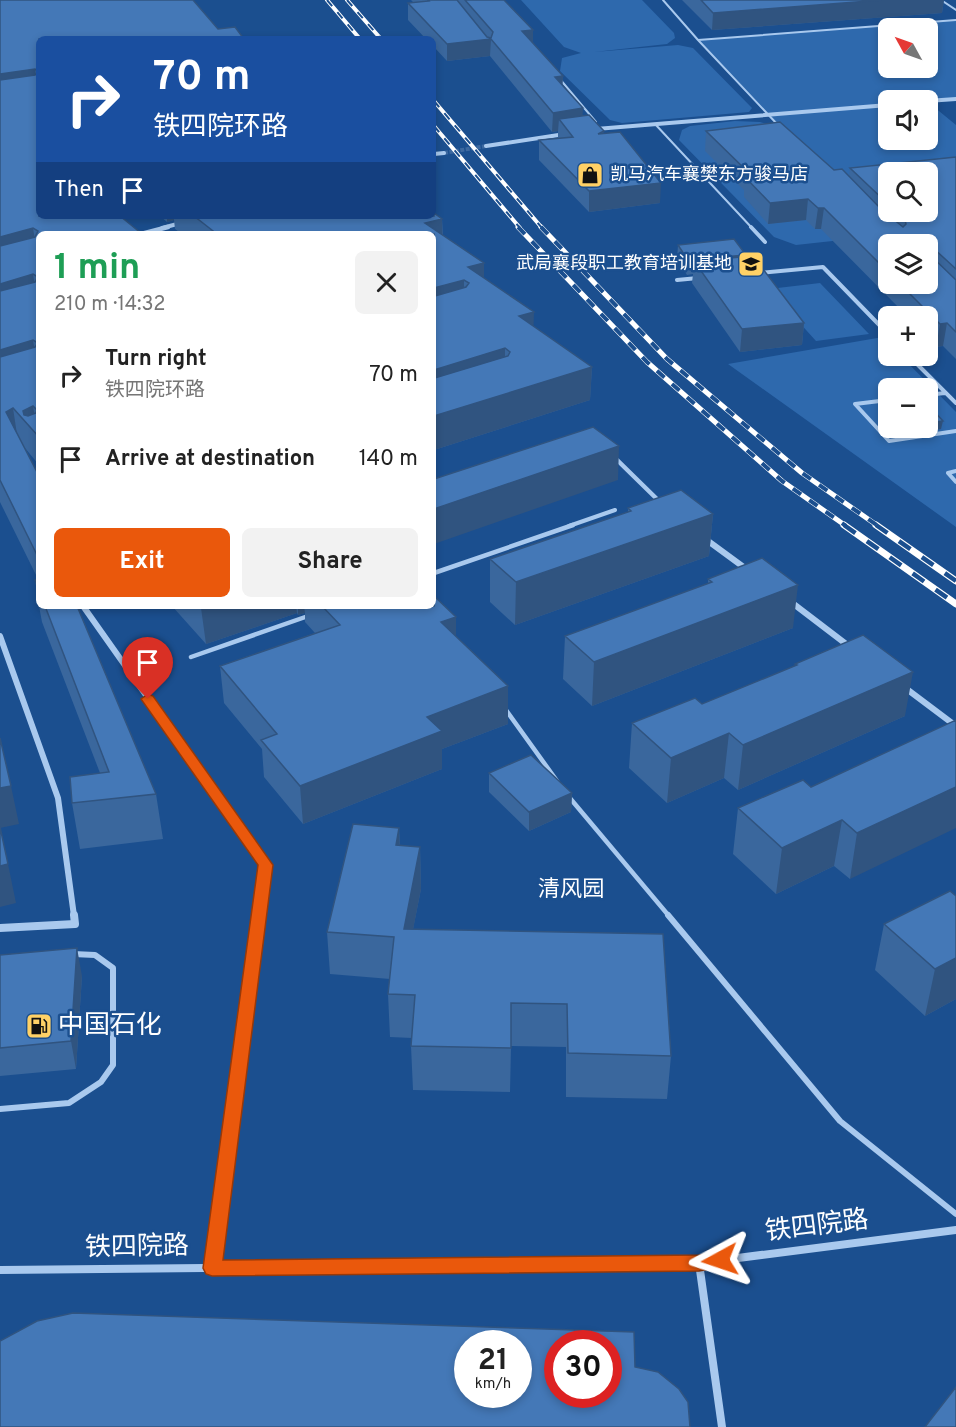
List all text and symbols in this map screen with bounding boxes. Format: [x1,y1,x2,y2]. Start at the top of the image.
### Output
north arrow [878,18,938,78]
map controls [878,18,938,438]
text: 70 m [153,52,251,105]
icon: right [54,60,132,138]
button: sound [878,90,938,150]
text: 铁四院环路 [153,111,288,145]
shop icon: 凯马汽车襄樊东方骏马店 [575,160,605,190]
button: search [878,162,938,222]
place label: 凯马汽车襄樊东方骏马店 [610,164,808,187]
icon: arrive [116,174,149,207]
text: Then [54,177,104,204]
button: layers [878,234,938,294]
text: 1 min [54,246,140,292]
school or university icon: 武局襄段职工教育培训基地 [736,249,766,279]
button: close [355,251,418,314]
place label: 武局襄段职工教育培训基地 [516,253,732,276]
text: 210 m · 14:32 [54,292,165,318]
button: + [878,306,938,366]
text: Turn right [105,346,207,373]
icon: right [54,359,87,392]
text: 70 m [369,362,418,389]
text: 铁四院环路 [105,378,205,404]
button: − [878,378,938,438]
icon: arrive [54,443,87,476]
text: Arrive at destination [105,446,315,473]
text: 140 m [359,446,418,473]
button: Exit [54,528,230,597]
button: Share [242,528,418,597]
pin [122,637,173,699]
icon: arrive [131,646,164,679]
district label: 清风园 [538,877,604,904]
place label: 中国石化 [58,1010,162,1043]
fuel station icon: 中国石化 [24,1011,54,1041]
street label: 铁四院路 [763,1204,871,1250]
position arrow [688,1228,752,1292]
street label: 铁四院路 [85,1231,189,1265]
speed limit sign: 30 [544,1330,622,1408]
text: 21 [478,1343,508,1380]
text: km/h [475,1375,511,1394]

